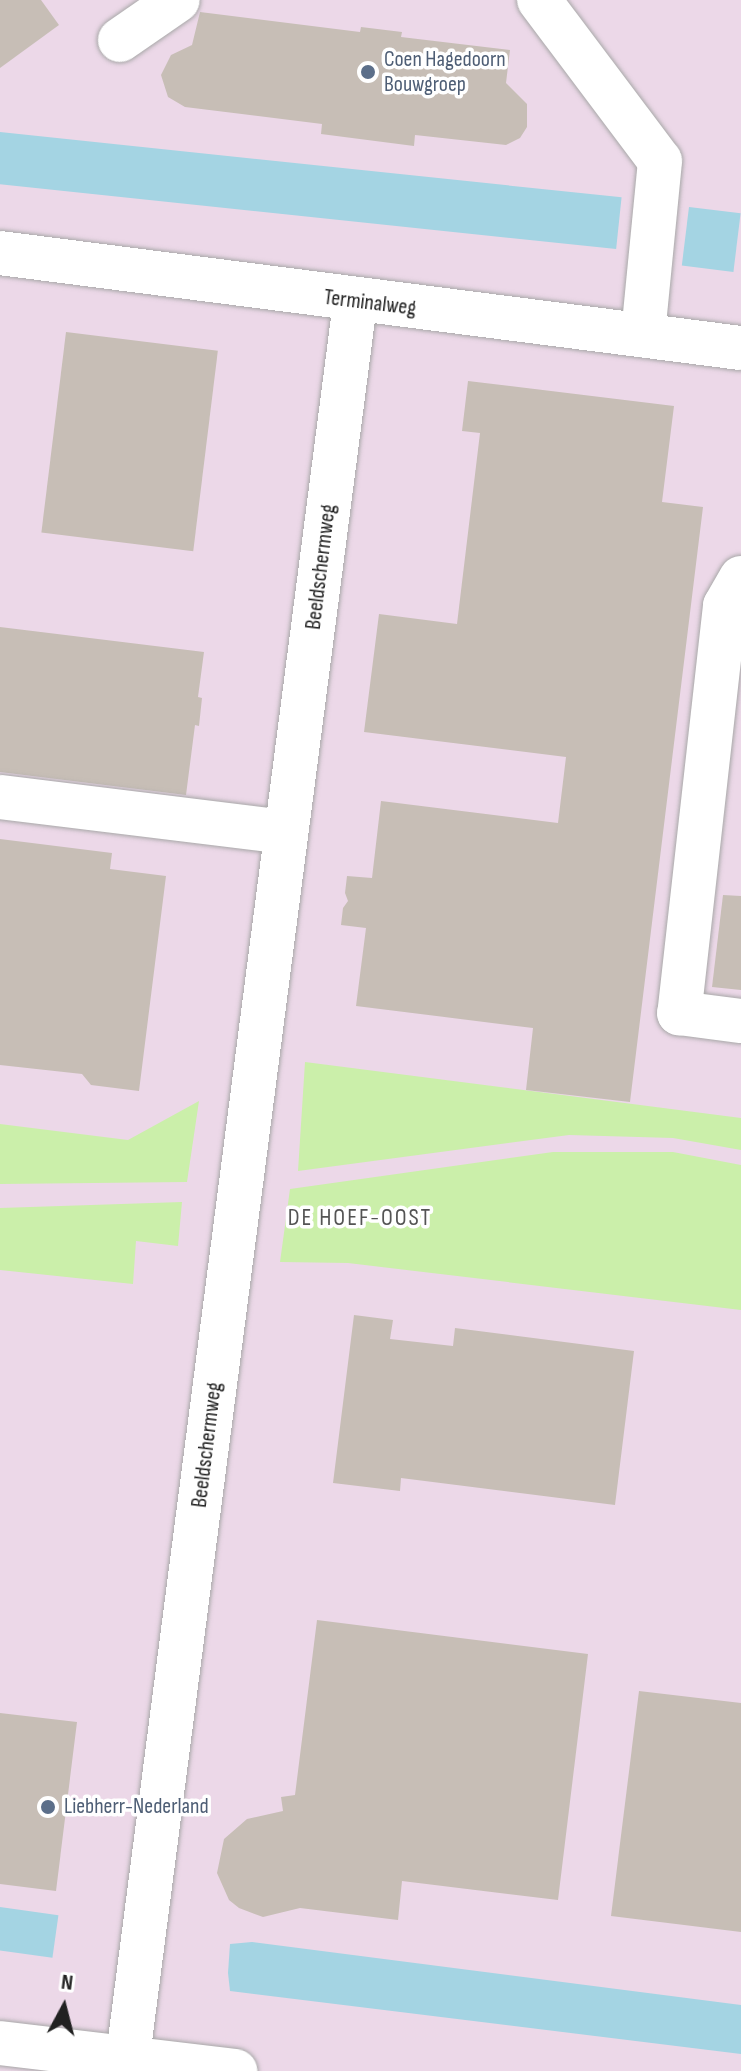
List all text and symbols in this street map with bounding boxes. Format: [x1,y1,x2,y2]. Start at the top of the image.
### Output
place label: Coen Hagedoorn Bouwgroep [384,46,506,98]
marker: Coen Hagedoorn Bouwgroep [359,63,377,81]
street label: Terminalweg [322,284,418,322]
street label: Beeldschermweg [300,503,342,631]
district label: DE HOEF-OOST [288,1204,432,1232]
street label: Beeldschermweg [186,1381,228,1509]
place label: Liebherr-Nederland [64,1794,209,1820]
marker: Liebherr-Nederland [39,1798,57,1816]
north arrow [24,1967,104,2047]
text: N [60,1969,74,1997]

